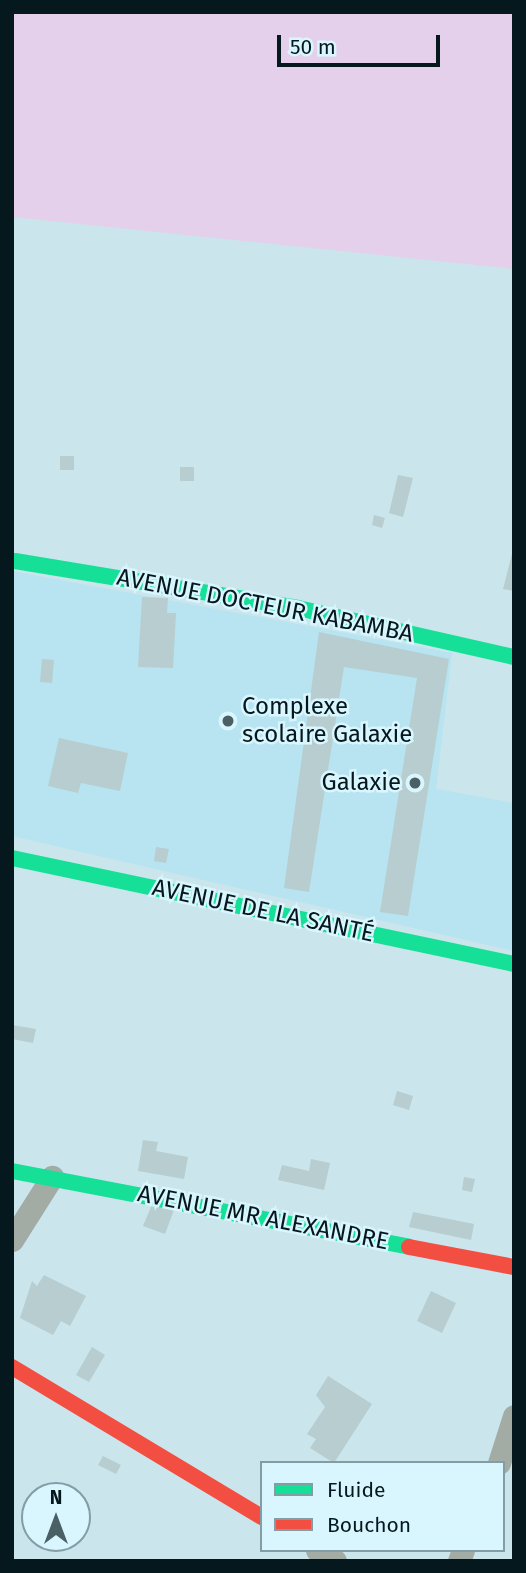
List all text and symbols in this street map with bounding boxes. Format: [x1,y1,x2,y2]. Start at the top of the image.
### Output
scale bar [281,21,444,65]
text: 50 m [290,34,336,60]
street label: AVENUE DOCTEUR KABAMBA [114,563,416,649]
place label: Complexe scolaire Galaxie [242,693,412,749]
marker: Complexe scolaire Galaxie [220,713,236,729]
place label: Galaxie [322,769,401,797]
marker: Galaxie [407,775,423,791]
street label: AVENUE DE LA SANTÉ [149,873,377,949]
street label: AVENUE MR ALEXANDRE [135,1180,391,1256]
legend [260,1461,505,1552]
text: Fluide [327,1477,385,1503]
north arrow [21,1482,91,1552]
text: N [50,1486,62,1509]
text: Bouchon [327,1512,411,1538]

